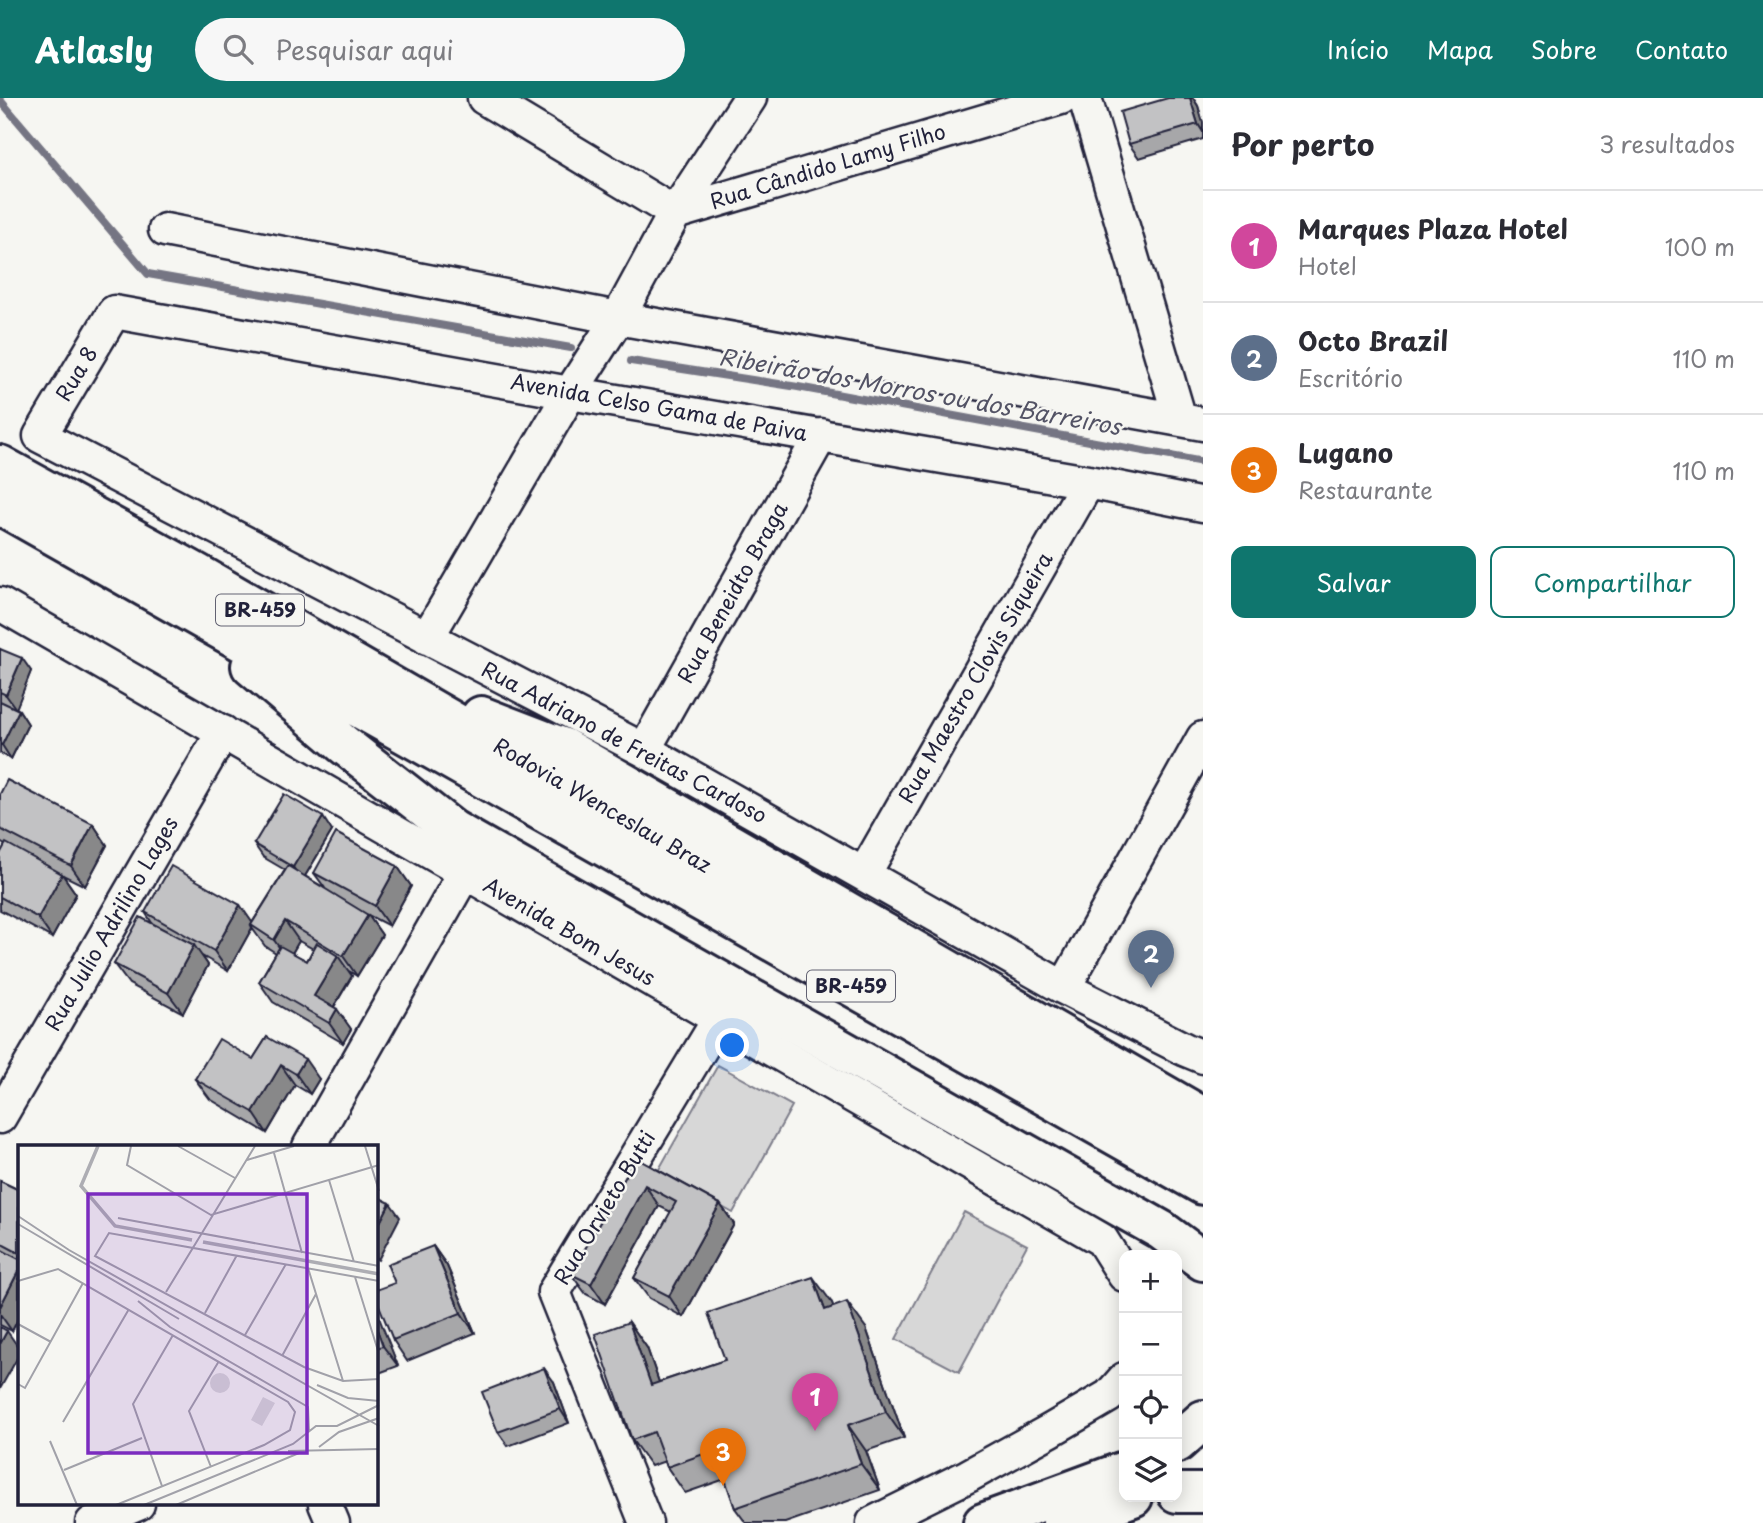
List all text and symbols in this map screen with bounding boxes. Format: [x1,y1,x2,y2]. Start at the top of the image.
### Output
search box [195,18,685,81]
text: Atlasly [35,24,153,74]
icon: search [219,30,257,68]
text: Pesquisar aqui [275,30,454,69]
text: Início [1327,31,1389,67]
text: Mapa [1427,31,1493,67]
text: Sobre [1531,31,1597,67]
text: Contato [1635,31,1728,67]
street label: Rua Cândido Lamy Filho [706,114,949,216]
text: Por perto [1231,121,1374,166]
text: 3 resultados [1599,126,1735,161]
text: Marques Plaza Hotel [1298,209,1568,248]
text: 1 [1249,229,1260,264]
text: 100 m [1665,229,1735,264]
text: Hotel [1298,248,1357,283]
text: Octo Brazil [1298,321,1448,360]
water label: Ribeirão dos Morros ou dos Barreiros [717,338,1126,444]
street label: Rua 8 [46,339,104,407]
text: 2 [1246,341,1262,376]
text: 110 m [1673,341,1735,376]
text: Escritório [1298,360,1403,395]
street label: Avenida Celso Gama de Paiva [509,364,811,448]
text: Lugano [1298,433,1393,472]
text: 3 [1246,453,1262,488]
text: 110 m [1673,453,1735,488]
text: Restaurante [1298,472,1433,507]
street label: Rua Beneidto Braga [668,495,795,688]
street label: Rua Maestro Clovis Siqueira [889,545,1060,809]
button: Salvar [1231,546,1476,618]
button: Compartilhar [1490,546,1735,618]
road number: BR-459 [216,594,304,625]
street label: Rua Adriano de Freitas Cardoso [476,652,773,830]
street label: Rodovia Wenceslau Braz [488,729,718,880]
street label: Rua Julio Adrilino Lages [36,810,185,1036]
street label: Avenida Bom Jesus [478,868,662,993]
pin: 2 [1128,930,1174,988]
road number: BR-459 [807,971,895,1002]
your location [715,1028,749,1062]
street label: Rua Orvieto Butti [545,1124,662,1290]
inset map [18,1145,378,1506]
map controls [1119,1250,1182,1502]
button: + [1119,1250,1182,1313]
button: − [1119,1313,1182,1376]
pin: 1 [792,1373,838,1431]
button: locate [1119,1376,1182,1439]
pin: 3 [700,1428,746,1486]
button: layers [1119,1439,1182,1502]

